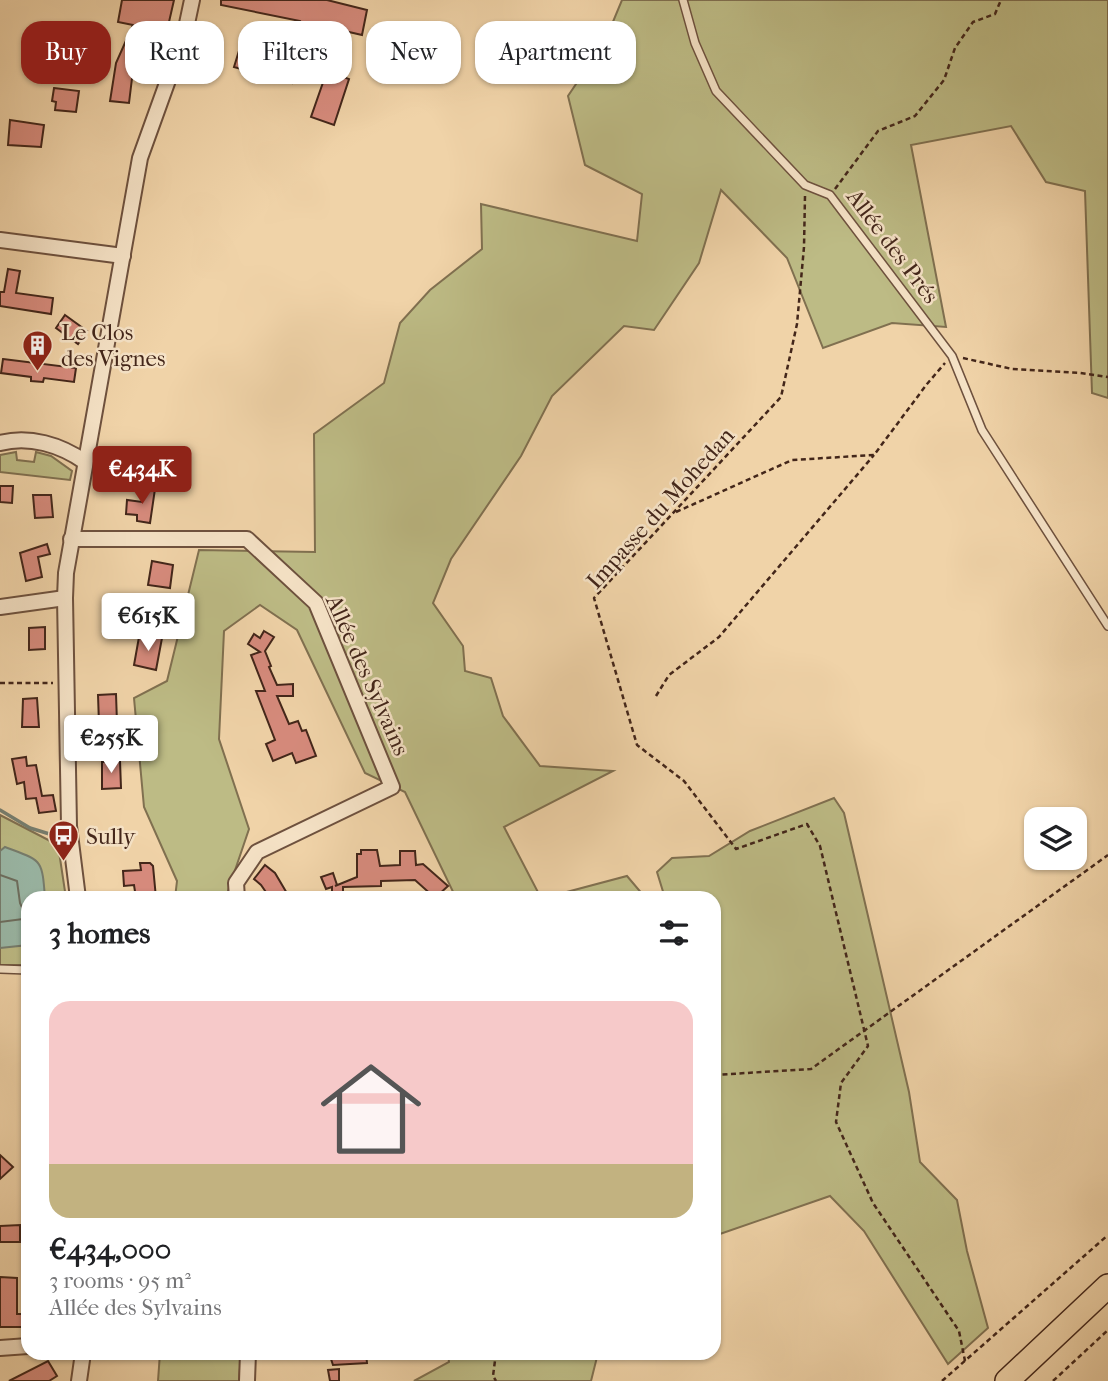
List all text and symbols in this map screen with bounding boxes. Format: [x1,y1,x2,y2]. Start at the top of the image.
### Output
chip: Buy [21,21,111,84]
chip: Rent [125,21,224,84]
chip: Filters [238,21,352,84]
chip: New [366,21,461,84]
chip: Apartment [475,21,636,84]
street label: Allée des Prés [840,183,944,309]
place label: Le Clos des Vignes [61,319,165,372]
building icon: Le Clos des Vignes [21,328,55,372]
street label: Impasse du Mohedan [581,422,740,595]
pin: €434K [93,447,191,506]
text: €434K [109,455,175,482]
street label: Allée des Sylvains [320,590,415,760]
pin: €615K [99,594,197,653]
text: €615K [118,602,178,629]
pin: €255K [62,716,160,775]
text: €255K [80,724,142,751]
map controls [1024,807,1087,870]
button: layers [1024,807,1087,870]
bus stop icon: Sully [46,819,80,863]
place label: Sully [86,823,136,850]
icon: filters [655,914,693,952]
text: 3 homes [49,916,150,951]
icon: home [308,1046,434,1172]
text: €434,000 [49,1232,171,1267]
text: 3 rooms · 95 m² [49,1267,191,1294]
text: Allée des Sylvains [49,1294,222,1321]

